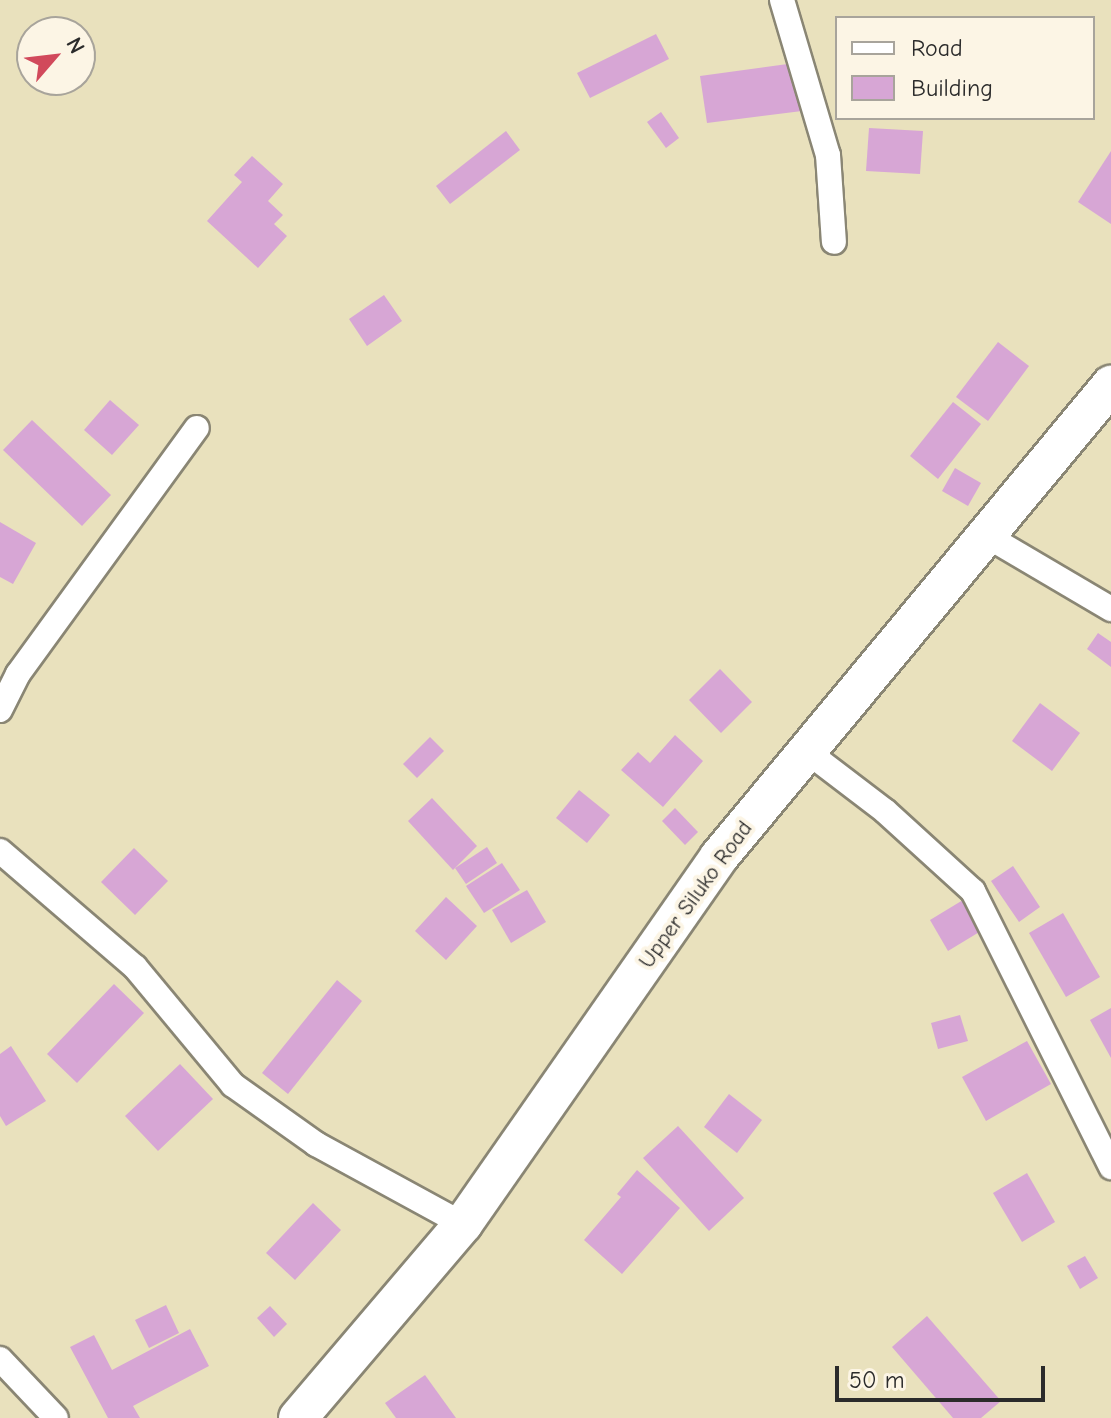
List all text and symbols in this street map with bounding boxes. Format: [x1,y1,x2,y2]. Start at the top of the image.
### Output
north arrow [16,16,96,96]
legend [835,16,1095,120]
text: N [61,33,90,58]
text: Road [911,34,963,62]
text: Building [911,74,993,102]
street label: Upper Siluko Road [634,816,758,974]
scale bar [839,1350,1049,1400]
text: 50 m [849,1366,905,1394]

